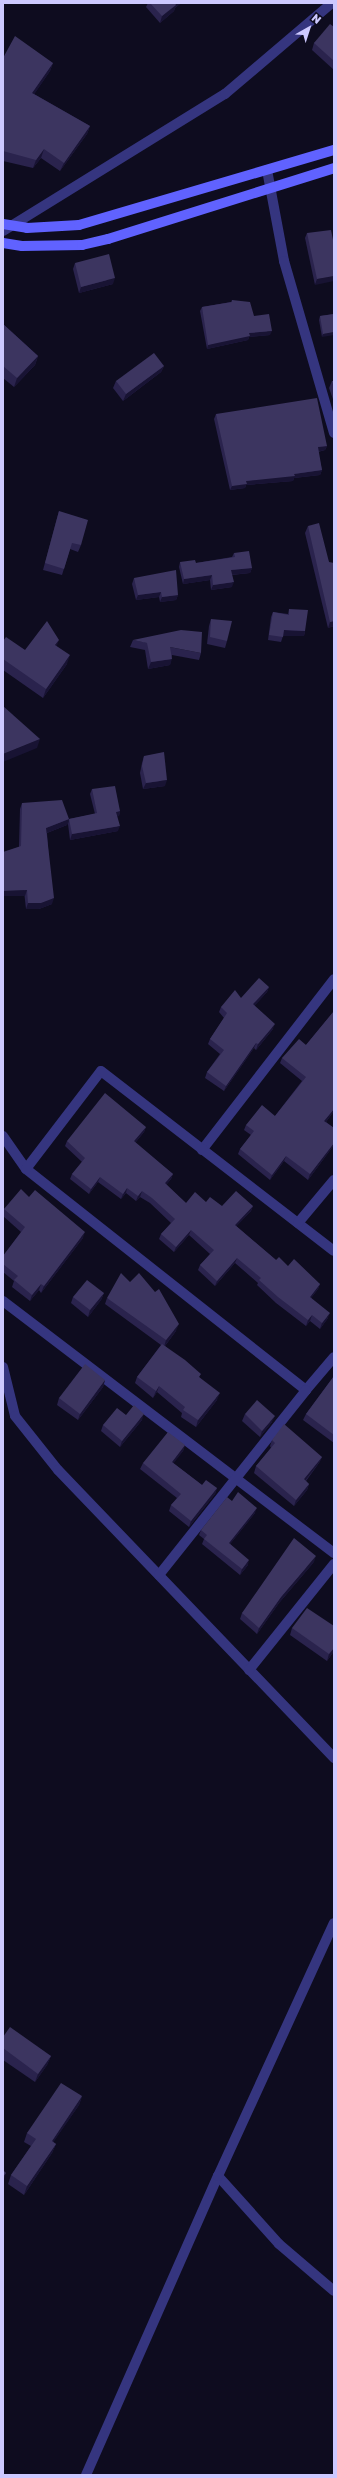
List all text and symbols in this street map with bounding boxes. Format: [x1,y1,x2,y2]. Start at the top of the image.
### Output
north arrow [289,8,329,48]
text: N [310,11,324,26]

